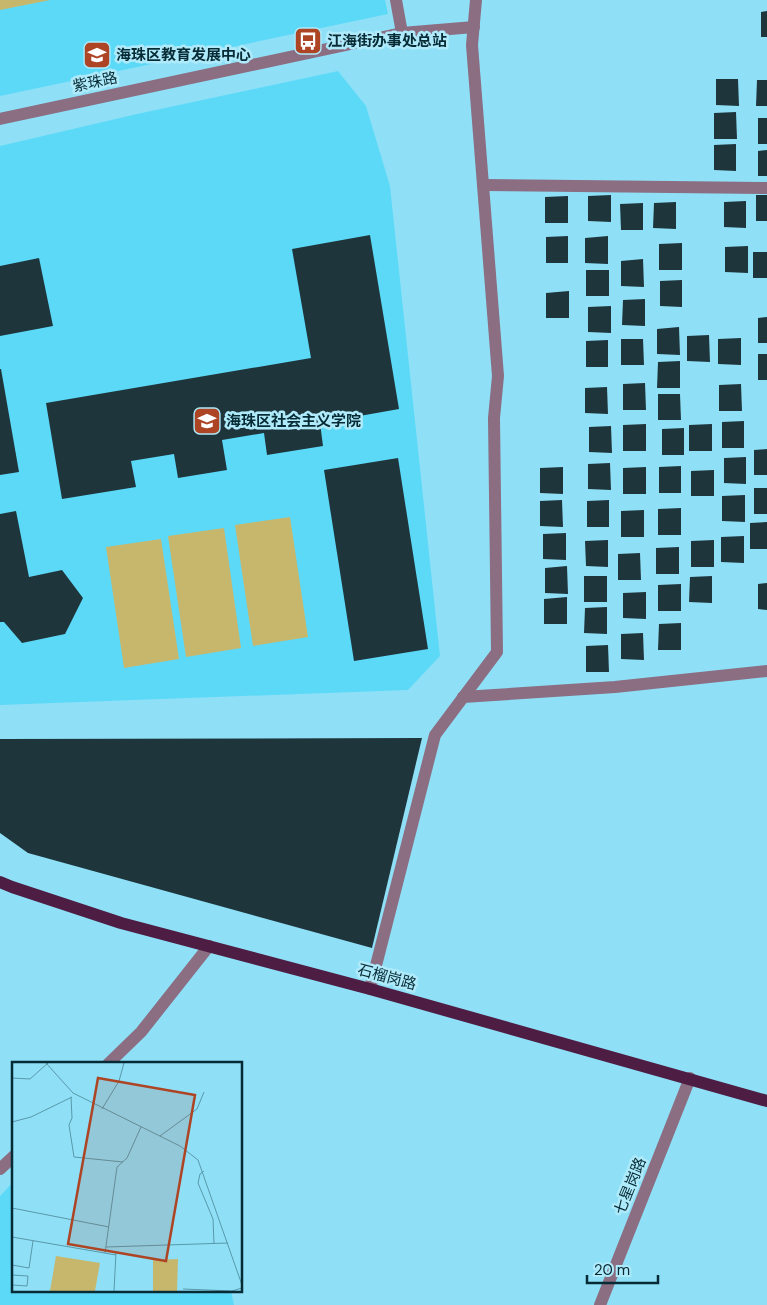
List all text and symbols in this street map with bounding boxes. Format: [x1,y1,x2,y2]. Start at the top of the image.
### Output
bus stop icon: 江海街办事处总站 [293,26,323,56]
place label: 江海街办事处总站 [327,31,447,51]
school or university icon: 海珠区教育发展中心 [82,40,112,70]
place label: 海珠区教育发展中心 [116,45,251,65]
street label: 紫珠路 [71,68,119,96]
school or university icon: 海珠区社会主义学院 [192,406,222,436]
place label: 海珠区社会主义学院 [226,411,361,431]
street label: 石榴岗路 [355,960,419,994]
inset map [12,1062,242,1292]
street label: 七星岗路 [609,1154,651,1218]
scale bar [587,1252,658,1284]
text: 20 m [594,1260,630,1280]

